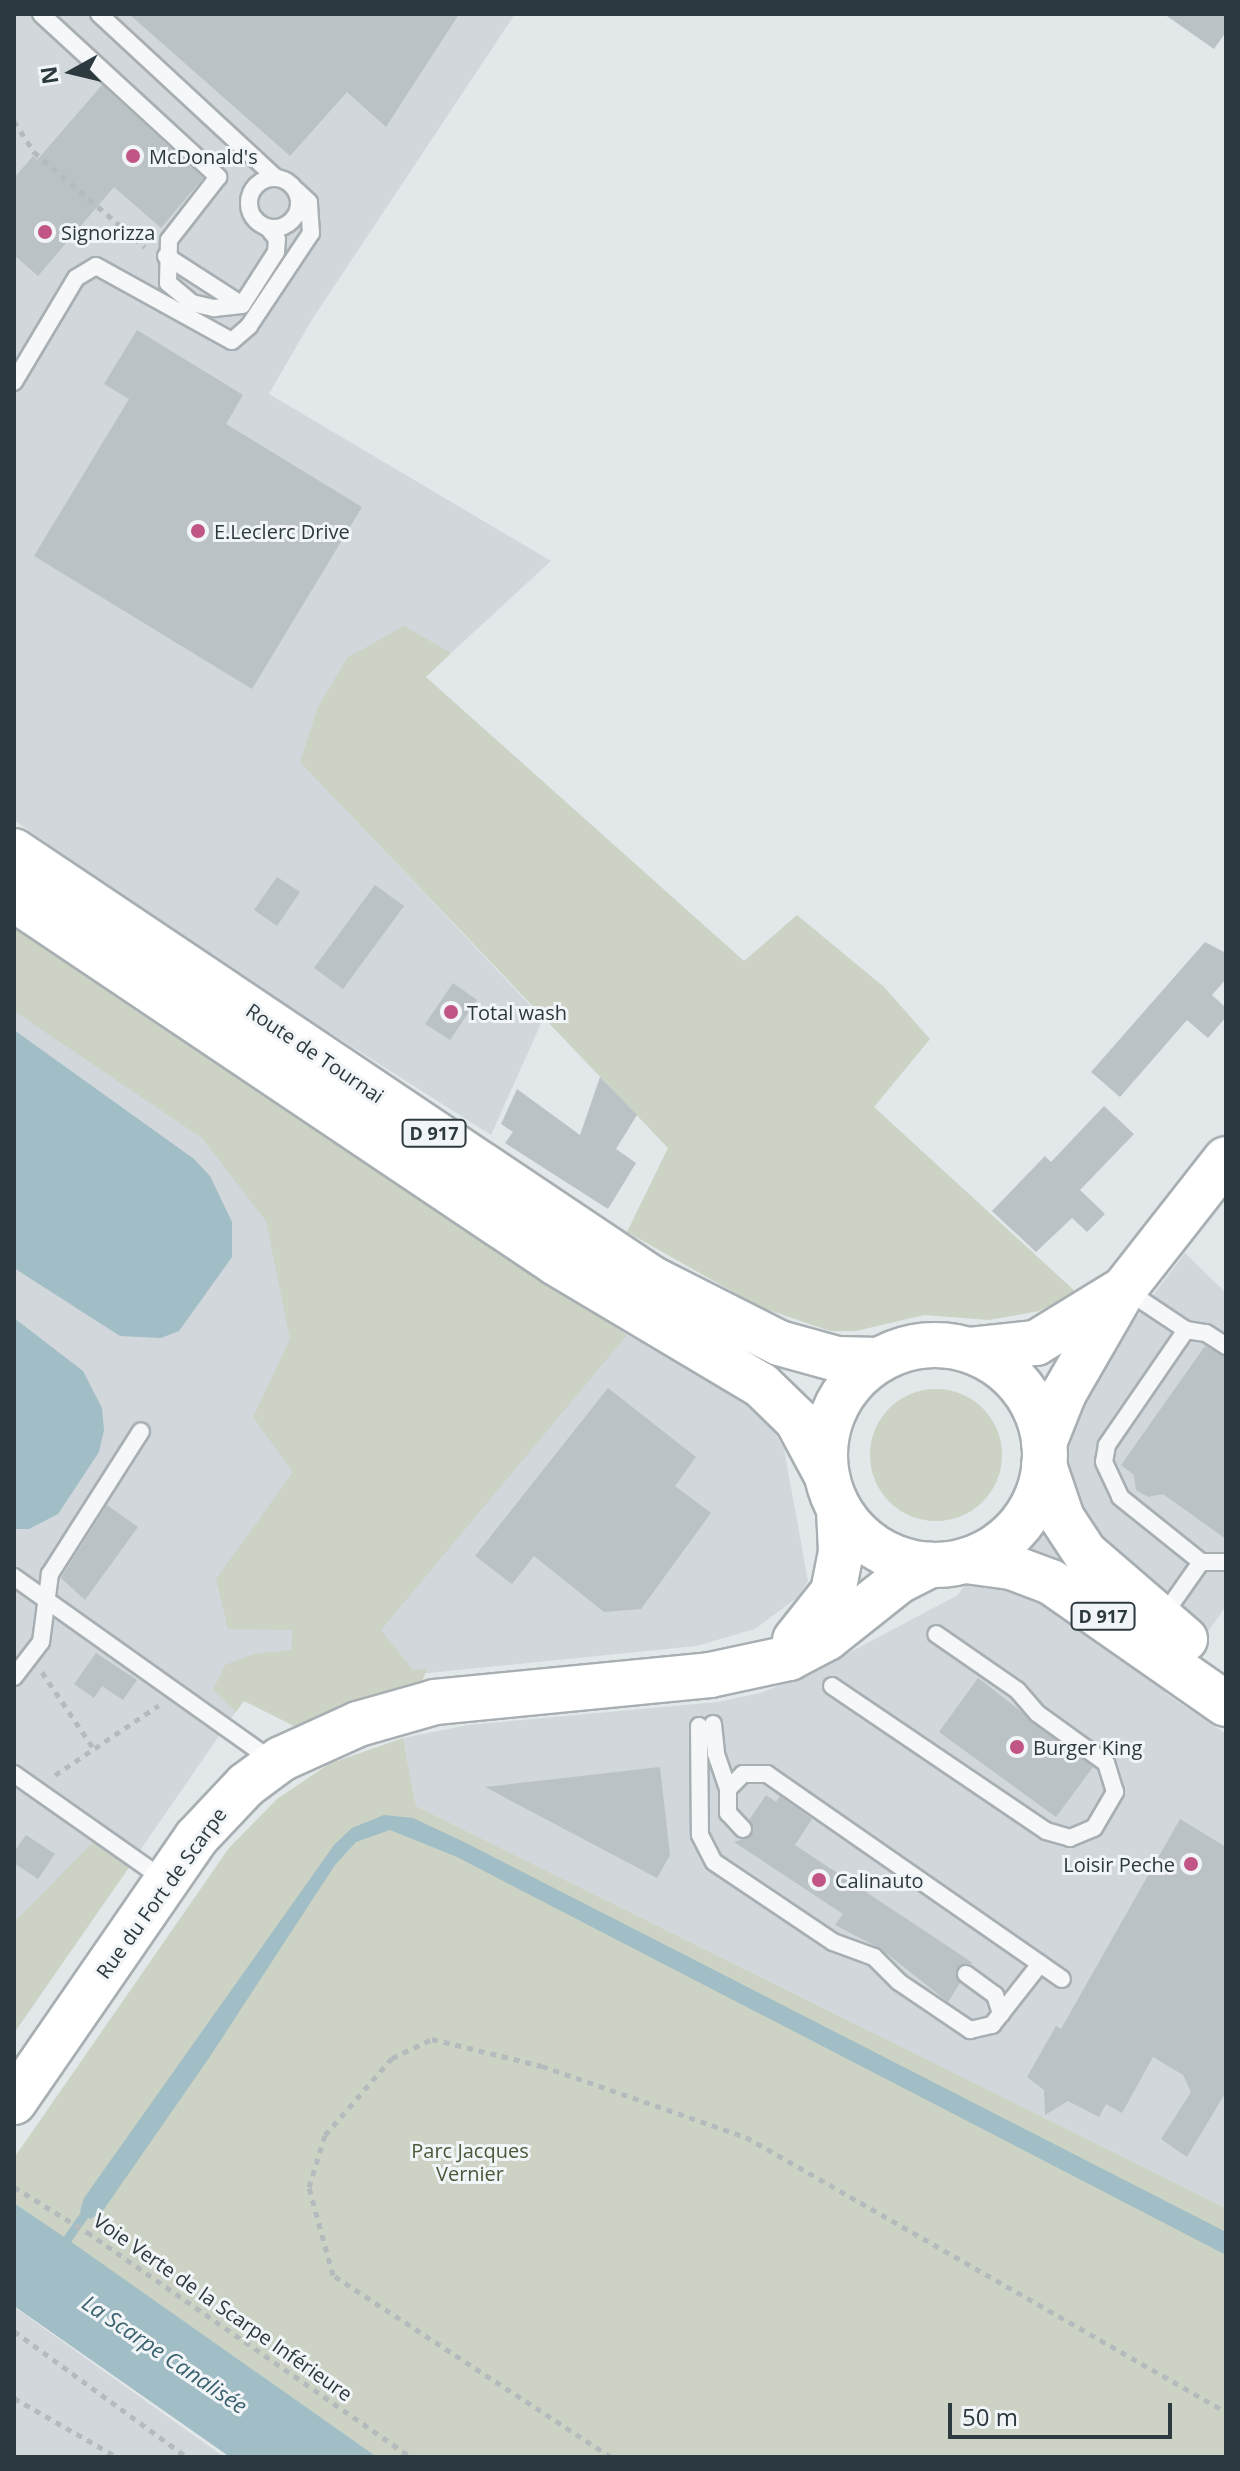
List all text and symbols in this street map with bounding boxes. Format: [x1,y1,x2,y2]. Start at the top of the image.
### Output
north arrow [32,32,112,112]
text: N [32,64,64,86]
place label: McDonald's [149,144,258,168]
marker: McDonald's [124,147,142,165]
place label: Signorizza [61,220,155,244]
marker: Signorizza [36,223,54,241]
place label: E.Leclerc Drive [214,519,350,543]
marker: E.Leclerc Drive [189,522,207,540]
street label: Route de Tournai [242,998,388,1108]
place label: Total wash [467,1000,567,1024]
marker: Total wash [442,1003,460,1021]
road number: D 917 [400,1119,468,1147]
road number: D 917 [1069,1602,1137,1630]
place label: Burger King [1033,1735,1142,1759]
marker: Burger King [1008,1738,1026,1756]
street label: Rue du Fort de Scarpe [91,1803,231,1983]
place label: Loisir Peche [1063,1852,1175,1876]
marker: Loisir Peche [1182,1855,1200,1873]
place label: Calinauto [835,1868,924,1892]
marker: Calinauto [810,1871,828,1889]
park label: Parc Jacques Vernier [411,2138,529,2185]
street label: Voie Verte de la Scarpe Inférieure [89,2208,357,2406]
water label: La Scarpe Canalisée [78,2289,252,2419]
scale bar [952,2387,1176,2437]
text: 50 m [962,2400,1018,2433]

